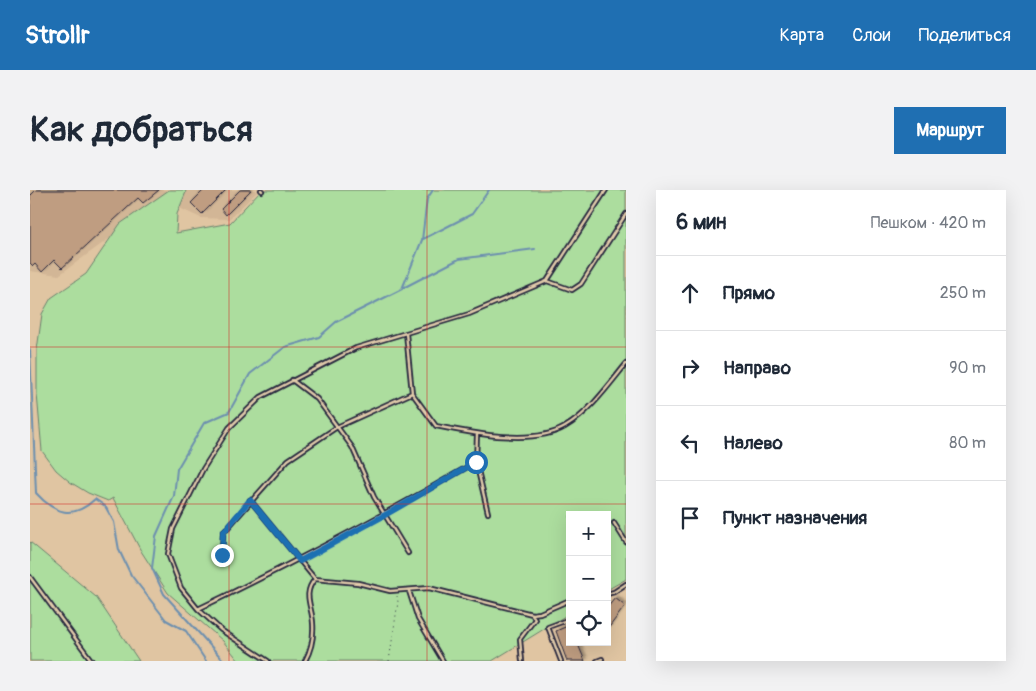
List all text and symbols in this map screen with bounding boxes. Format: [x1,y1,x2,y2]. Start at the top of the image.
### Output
text: Strollr [25,21,90,50]
text: Карта [780,24,824,47]
text: Слои [852,24,890,47]
text: Поделиться [918,24,1011,47]
button: Маршрут [894,107,1006,154]
text: Как добраться [30,108,253,152]
text: 6 мин [676,209,726,236]
text: Пешком · 420 m [871,213,986,233]
icon: ahead [676,279,704,307]
text: Прямо [723,281,775,305]
text: 250 m [940,283,986,303]
icon: right [676,354,704,382]
text: Направо [723,356,791,380]
text: 90 m [949,358,986,378]
icon: left [676,429,704,457]
text: Налево [723,431,783,455]
text: 80 m [949,433,986,453]
route start [465,451,488,474]
icon: arrive [676,504,704,532]
text: Пункт назначения [723,506,867,530]
map controls [566,511,611,646]
button: + [566,511,611,556]
route end [211,544,234,567]
button: − [566,556,611,601]
button: locate [566,601,611,646]

